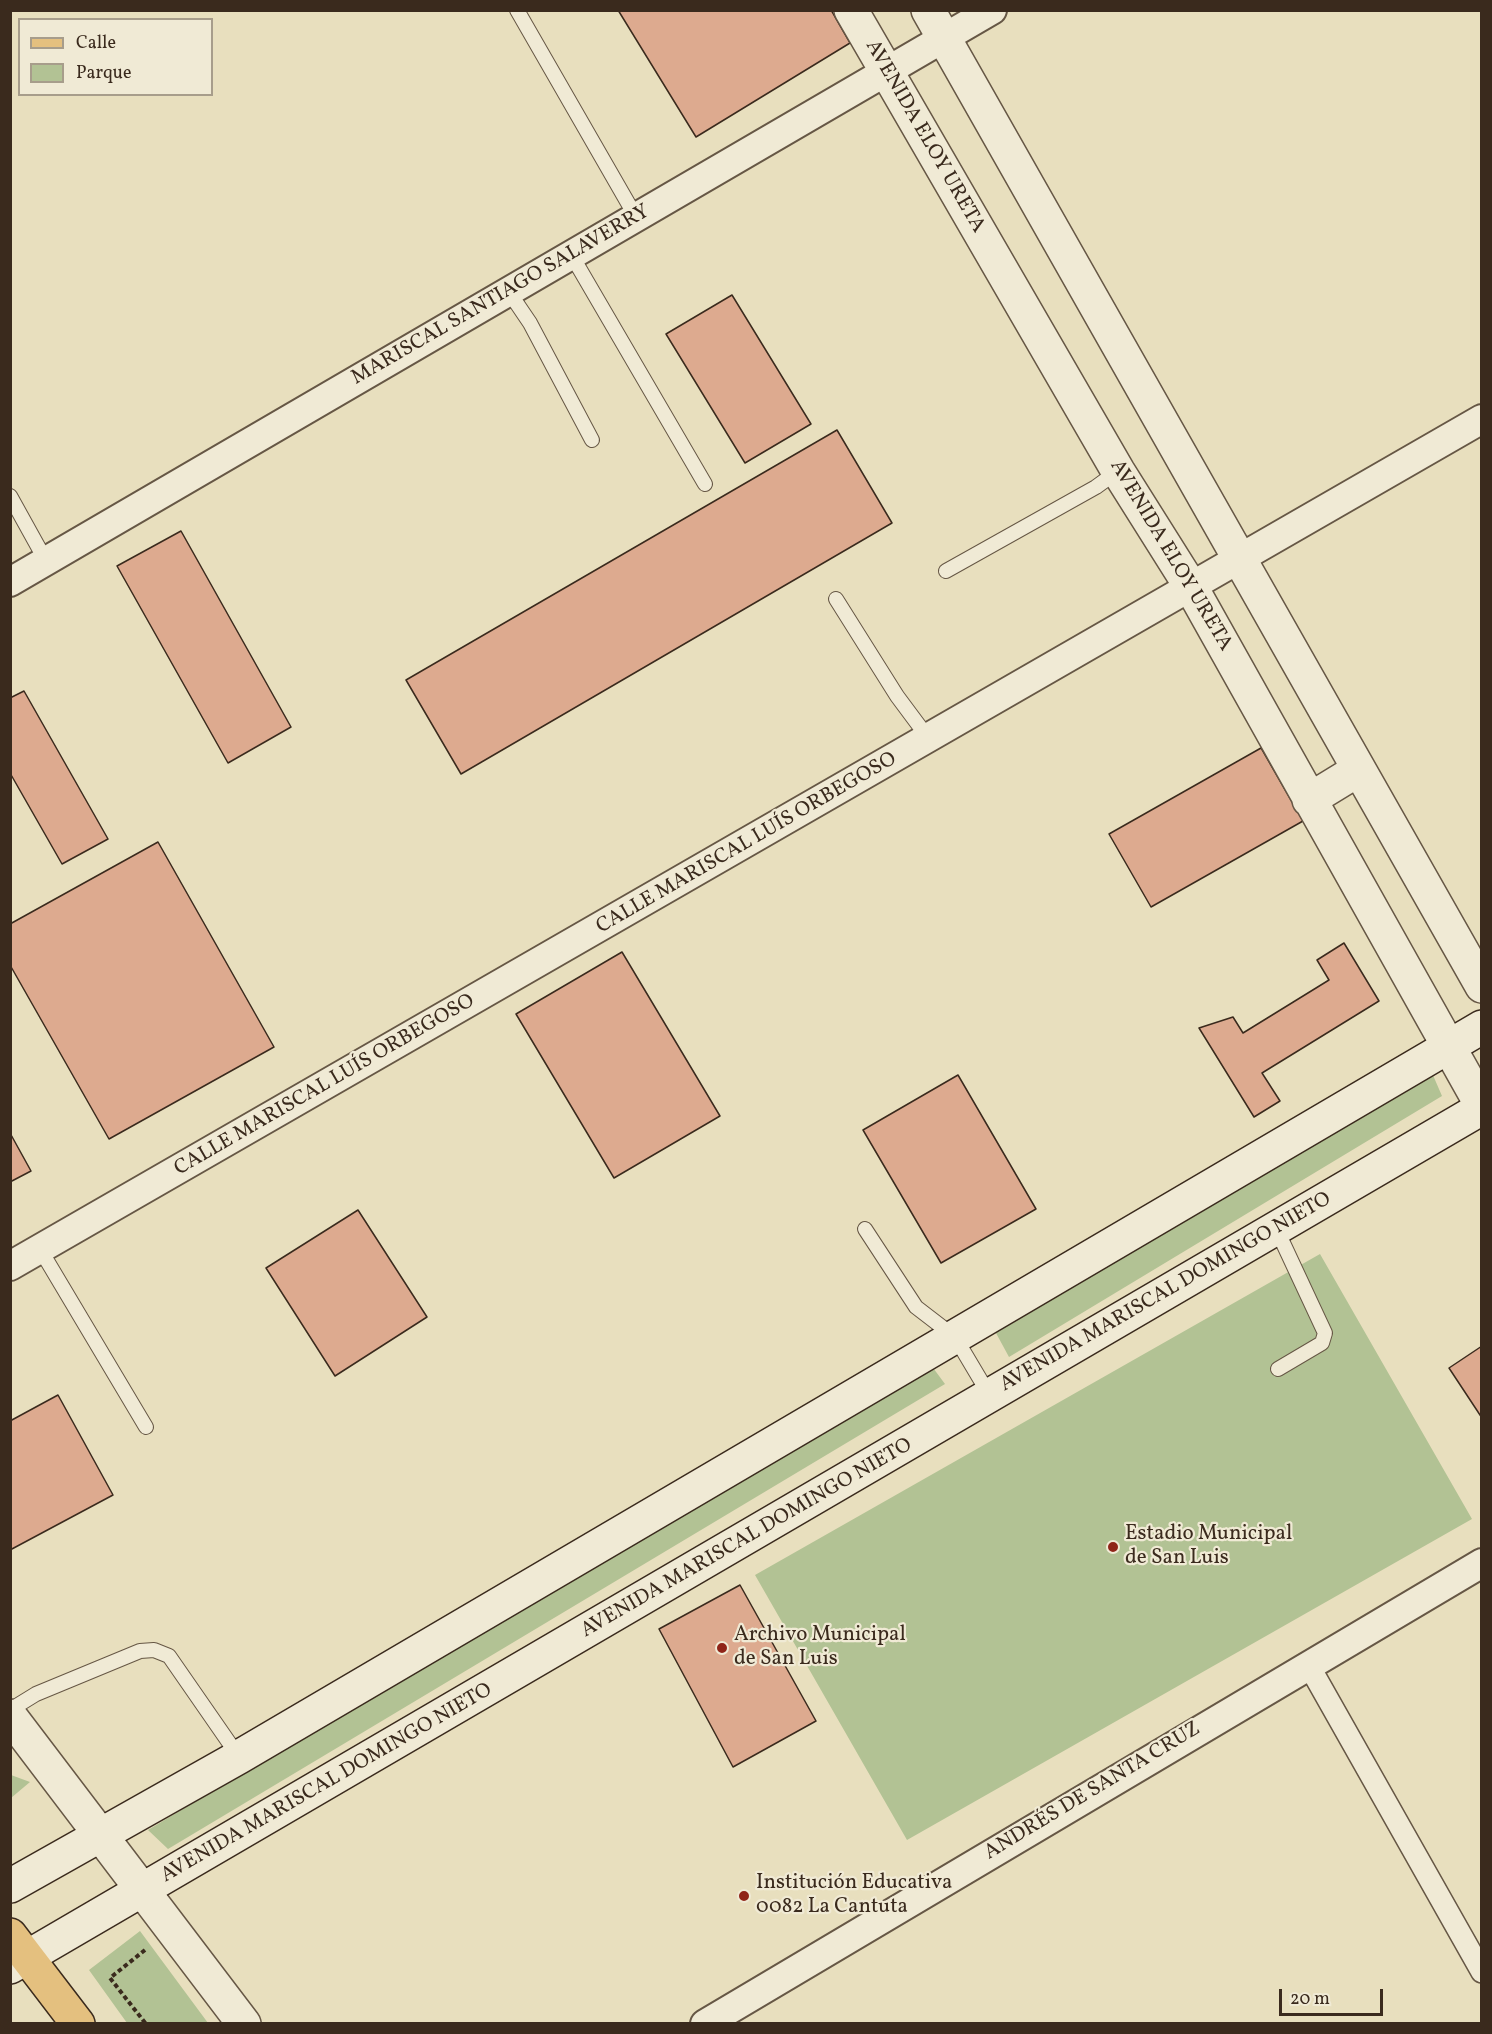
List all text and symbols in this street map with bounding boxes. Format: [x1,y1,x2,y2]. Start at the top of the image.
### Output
legend [18,18,213,96]
text: Calle [76,31,116,56]
street label: AVENIDA ELOY URETA [858,36,990,238]
text: Parque [76,61,131,86]
street label: MARISCAL SANTIAGO SALAVERRY [348,200,654,392]
street label: AVENIDA ELOY URETA [1103,456,1237,656]
street label: CALLE MARISCAL LUÍS ORBEGOSO [592,747,902,941]
street label: CALLE MARISCAL LUÍS ORBEGOSO [170,989,480,1183]
street label: AVENIDA MARISCAL DOMINGO NIETO [996,1188,1336,1398]
street label: AVENIDA MARISCAL DOMINGO NIETO [577,1434,917,1644]
place label: Estadio Municipal de San Luis [1125,1522,1292,1572]
marker: Estadio Municipal de San Luis [1106,1540,1120,1554]
place label: Archivo Municipal de San Luis [734,1623,906,1673]
marker: Archivo Municipal de San Luis [715,1641,729,1655]
street label: AVENIDA MARISCAL DOMINGO NIETO [157,1679,497,1889]
street label: ANDRÉS DE SANTA CRUZ [980,1717,1206,1867]
place label: Institución Educativa 0082 La Cantuta [756,1871,953,1921]
marker: Institución Educativa 0082 La Cantuta [737,1889,751,1903]
scale bar [1282,1977,1386,2015]
text: 20 m [1290,1987,1330,2012]

